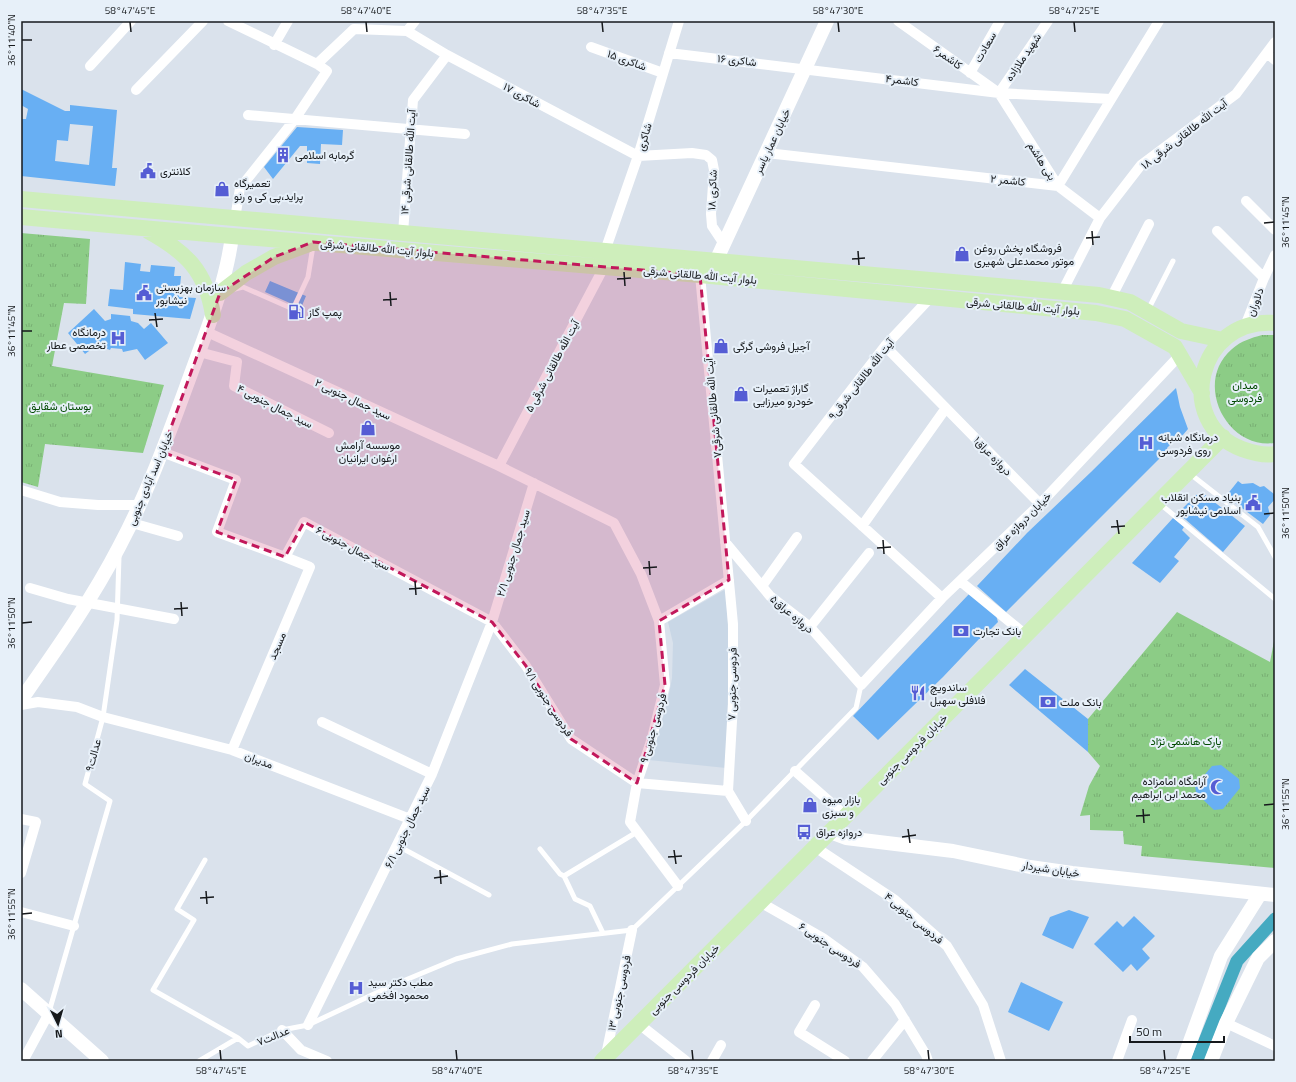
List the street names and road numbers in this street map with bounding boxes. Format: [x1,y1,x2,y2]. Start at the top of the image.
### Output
street label: سعادت [970,29,1000,65]
street label: شهید ملازاده [1001,30,1045,84]
street label: کاشمر۶ [930,41,966,73]
street label: شاکری ۱۵ [605,46,649,75]
street label: شاکری ۱۶ [717,50,758,70]
street label: کاشمر۴ [885,70,920,90]
street label: شاکری ۱۷ [500,78,544,112]
street label: آیت الله طالقانی شرقی ۱۸ [1137,94,1232,173]
street label: خیابان عمار یاسر [749,106,794,177]
street label: آیت الله طالقانی شرقی ۱۴ [396,107,420,215]
street label: شاکری [632,121,656,153]
street label: بنی هاشم [1024,139,1060,183]
street label: شاکری ۱۸ [703,169,721,211]
street label: کاشمر ۲ [990,170,1026,190]
street label: بلوار آیت الله طالقانی شرقی [320,235,434,261]
street label: بلوار آیت الله طالقانی شرقی [643,262,757,288]
street label: دلاوران [1242,285,1268,319]
street label: بلوار آیت الله طالقانی شرقی [966,293,1080,319]
street label: آیت الله طالقانی شرقی ۵ [521,316,584,415]
street label: آیت الله طالقانی شرقی۹ [824,334,899,423]
street label: آیت الله طالقانی شرقی۷ [701,356,725,458]
street label: سید جمال جنوبی ۲ [312,374,394,424]
street label: سید جمال جنوبی ۴ [234,380,316,432]
street label: خیابان اسد آبادی جنوبی [123,428,177,528]
street label: دروازه عراق۱ [970,433,1016,479]
street label: خیابان دروازه عراق [989,488,1055,554]
street label: سید جمال جنوبی ۲/۱ [492,507,534,598]
street label: سید جمال جنوبی ۶ [313,522,393,574]
street label: دروازه عراق۵ [767,591,817,637]
street label: مسجد [264,630,290,662]
street label: فردوسی جنوبی ۷ [723,647,741,721]
street label: فردوسی جنوبی ۹/۱ [521,664,577,740]
street label: فردوسی جنوبی ۹ [635,691,671,765]
street label: خیابان فردوسی جنوبی [873,710,951,788]
street label: عدالت۹ [81,737,105,773]
street label: مدیران [243,747,276,773]
street label: سید جمال جنوبی ۶/۱ [380,783,434,871]
street label: خیابان شیردار [1020,856,1081,881]
street label: فردوسی جنوبی ۴ [881,888,947,948]
street label: فردوسی جنوبی ۶ [796,918,864,972]
street label: خیابان فردوسی جنوبی [645,940,723,1018]
street label: فردوسی جنوبی ۱۳ [603,954,635,1032]
street label: عدالت۷ [254,1022,292,1050]

